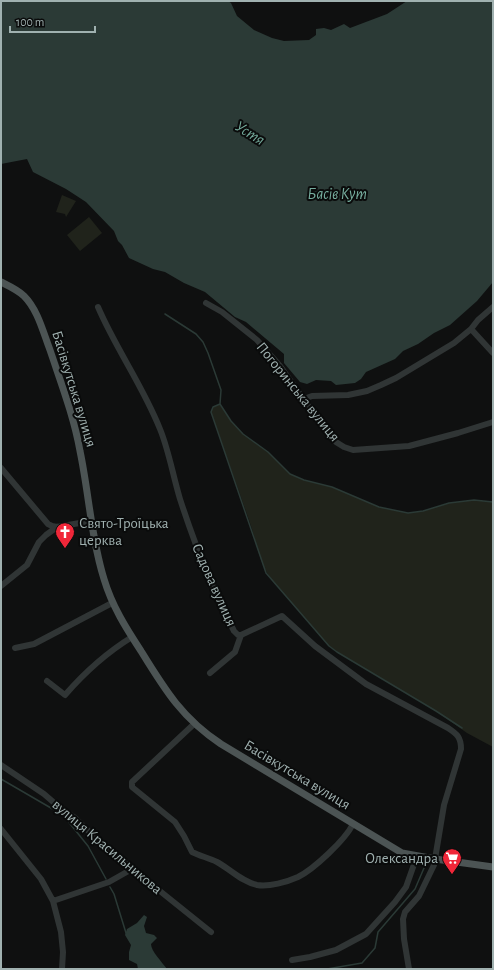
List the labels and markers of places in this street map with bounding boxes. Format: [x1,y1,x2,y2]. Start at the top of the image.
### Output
place label: Свято-Троїцька церква [79,516,169,548]
church icon: Свято-Троїцька церква [54,521,76,549]
supermarket icon: Олександра [441,847,463,875]
place label: Олександра [365,851,438,866]

